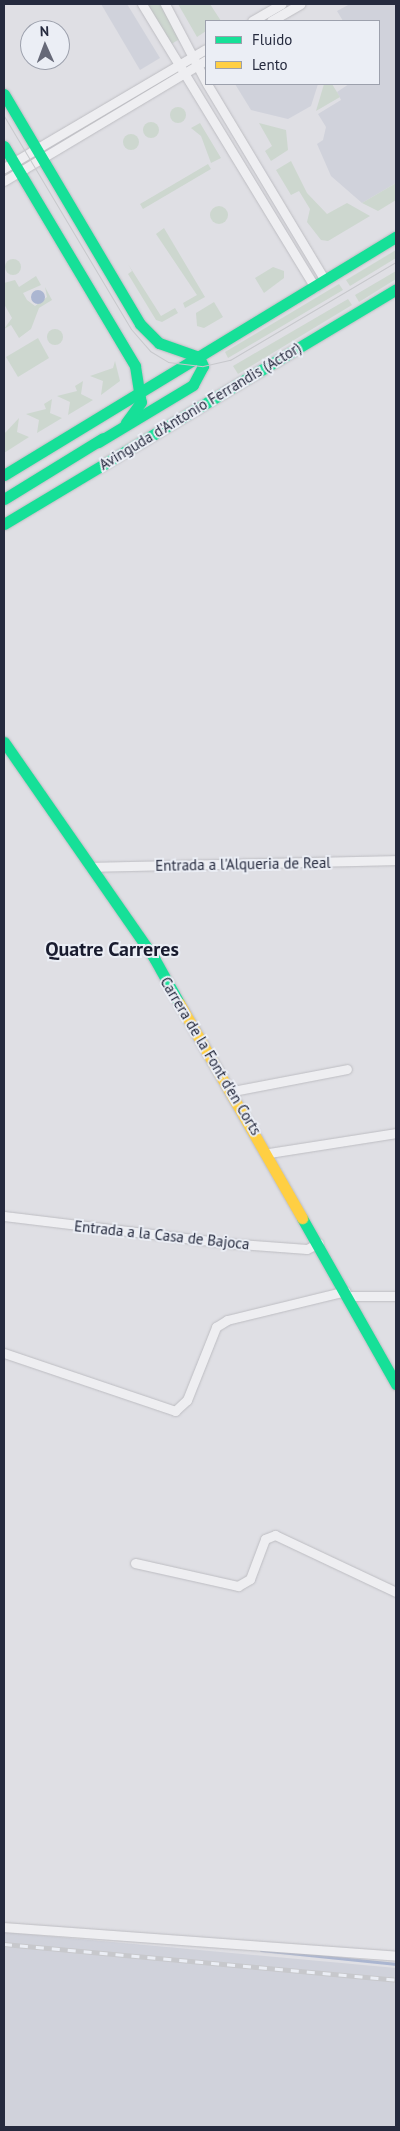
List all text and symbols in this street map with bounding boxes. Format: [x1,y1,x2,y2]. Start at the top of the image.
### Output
north arrow [20,20,70,70]
legend [205,20,380,85]
text: N [40,22,49,40]
text: Fluido [252,30,292,49]
text: Lento [252,55,288,74]
street label: Avinguda d'Antonio Ferrandis (Actor) [96,338,304,474]
street label: Entrada a l'Alqueria de Real [155,853,331,875]
district label: Quatre Carreres [45,937,179,961]
street label: Carrera de la Font d'en Corts [157,974,265,1138]
street label: Entrada a la Casa de Bajoca [73,1217,251,1253]

